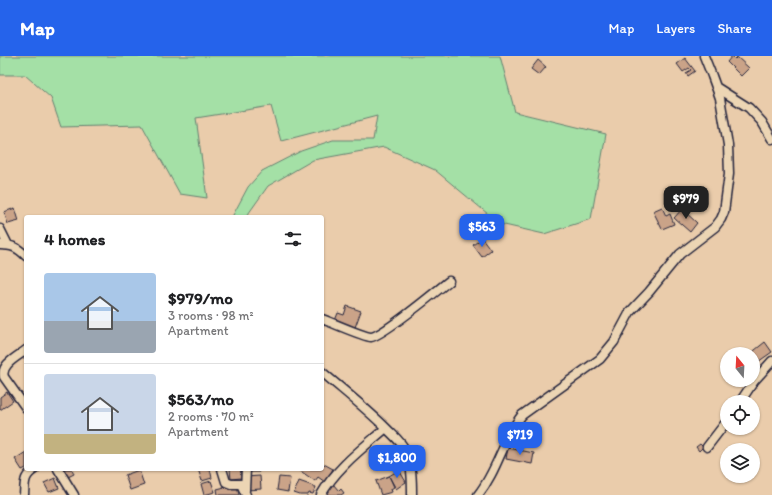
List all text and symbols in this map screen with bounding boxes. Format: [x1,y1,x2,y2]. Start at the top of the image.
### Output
text: Map [20,17,55,40]
text: Map [609,20,634,37]
text: Layers [656,20,695,37]
text: Share [717,20,752,37]
pin: $979 [662,186,710,220]
text: $979 [673,191,699,206]
pin: $563 [458,214,506,248]
text: $563 [468,219,496,234]
icon: filters [282,228,304,250]
text: 4 homes [44,229,105,249]
text: $979/mo [168,288,233,308]
icon: home [76,289,124,337]
text: 3 rooms · 98 m² [168,308,254,323]
text: Apartment [168,323,229,338]
north arrow [720,347,760,387]
map controls [720,347,760,483]
text: $563/mo [168,389,234,409]
icon: home [76,390,124,438]
button: locate [720,395,760,435]
text: 2 rooms · 70 m² [168,409,254,424]
pin: $719 [496,422,544,456]
text: Apartment [168,424,229,439]
text: $719 [507,427,533,442]
button: layers [720,443,760,483]
pin: $1,800 [364,445,430,479]
text: $1,800 [378,450,416,465]

